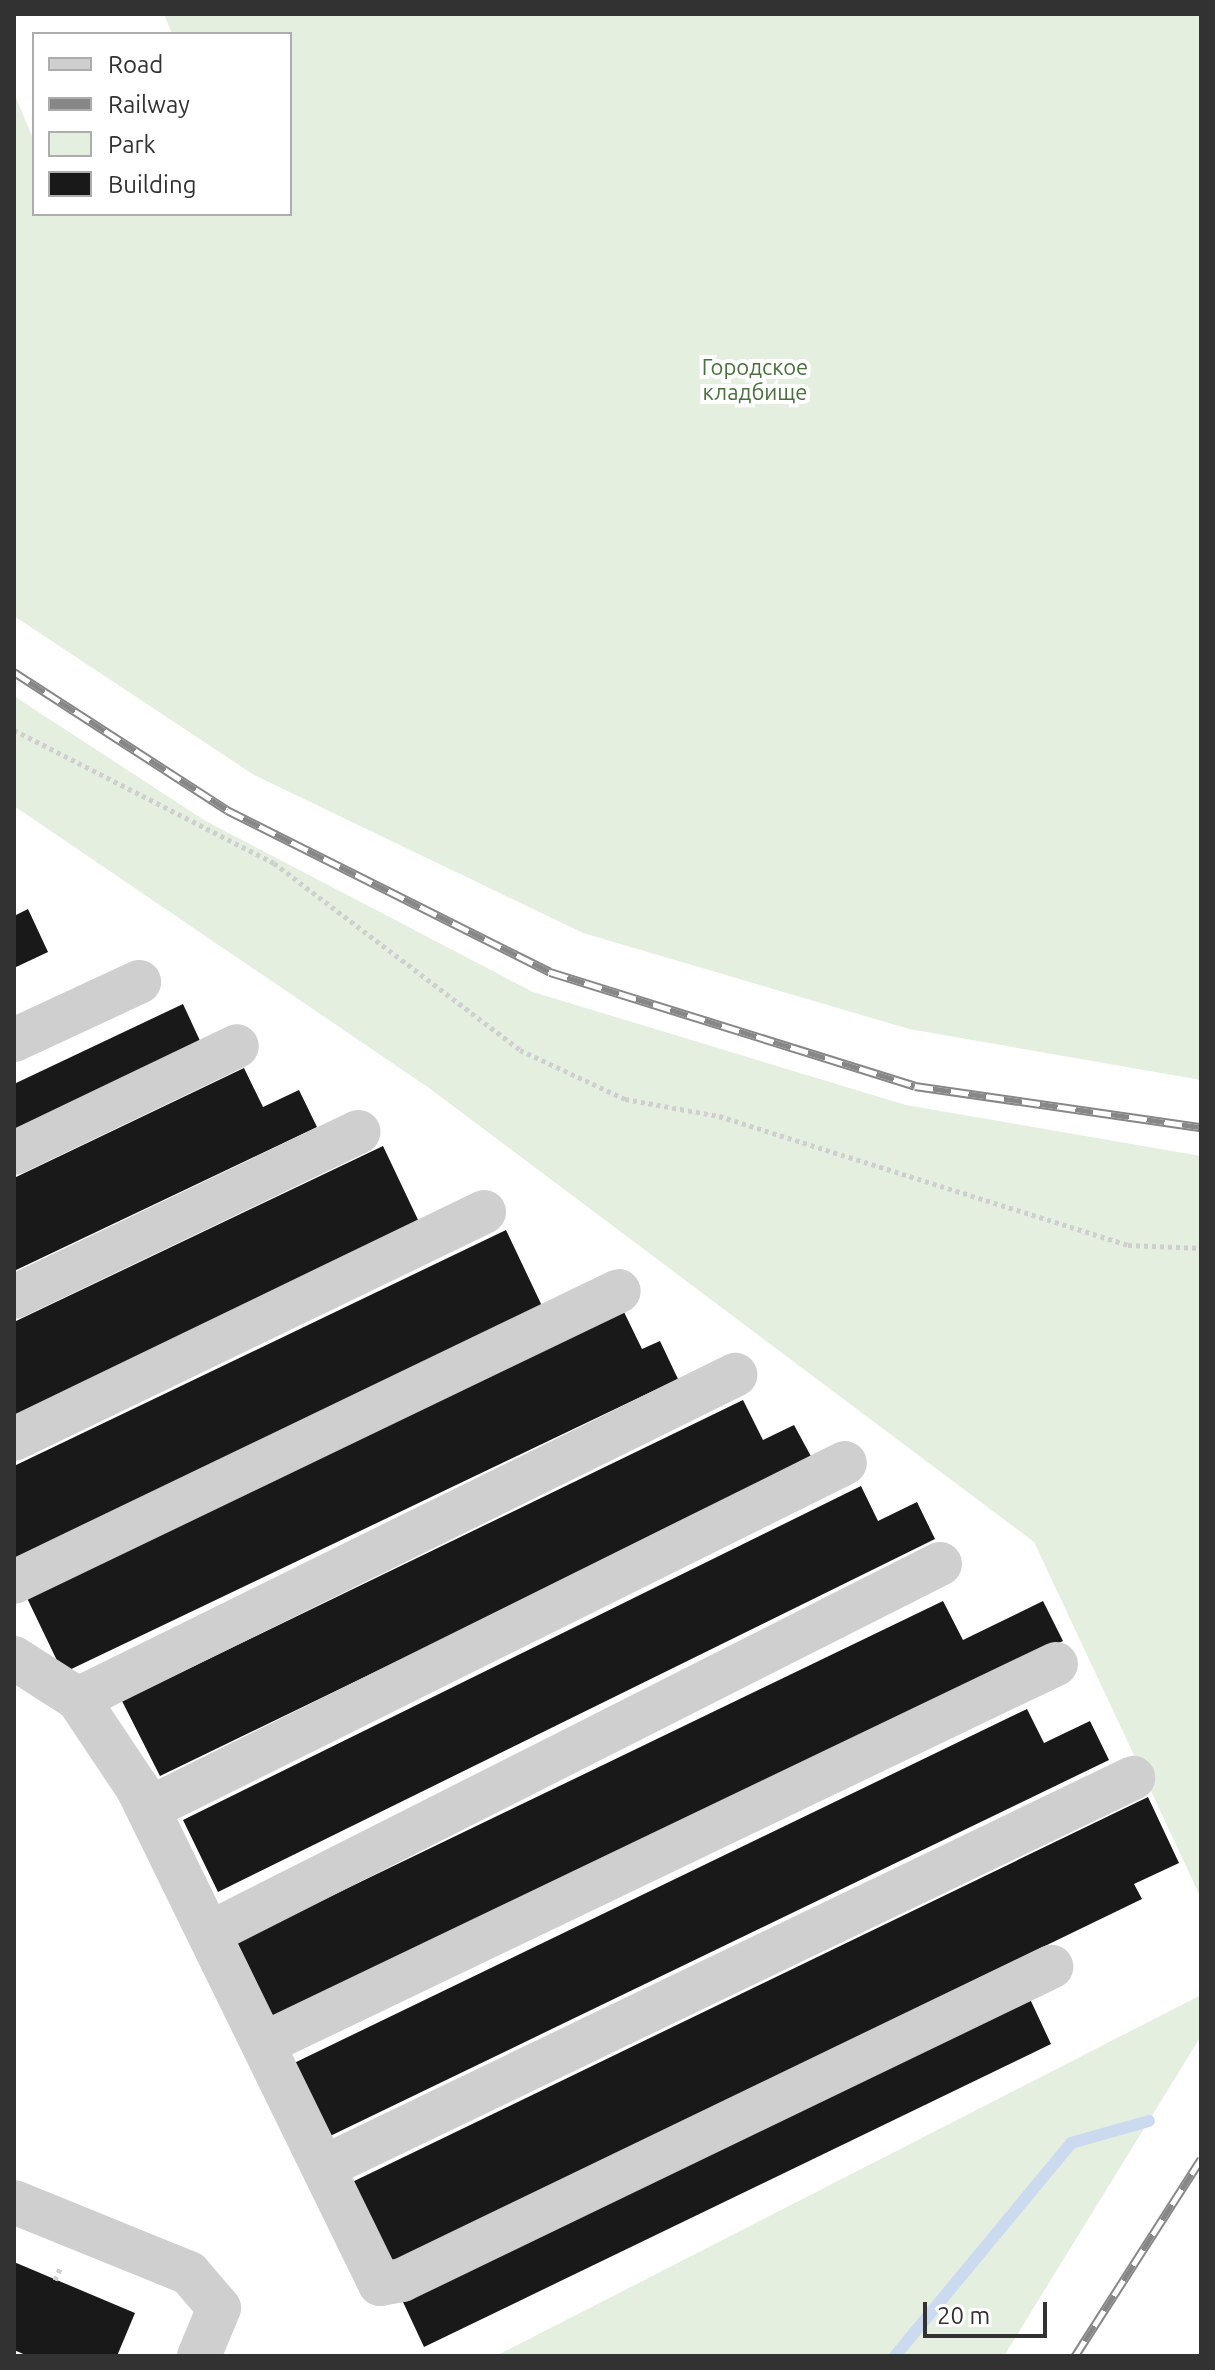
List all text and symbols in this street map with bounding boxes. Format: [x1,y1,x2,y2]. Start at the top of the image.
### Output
legend [32,32,292,216]
text: Road [108,51,163,78]
text: Railway [108,91,190,118]
text: Park [108,131,156,158]
text: Building [108,171,196,198]
park label: Городское кладбище [702,353,808,404]
scale bar [927,2286,1051,2336]
text: 20 m [937,2302,990,2329]

